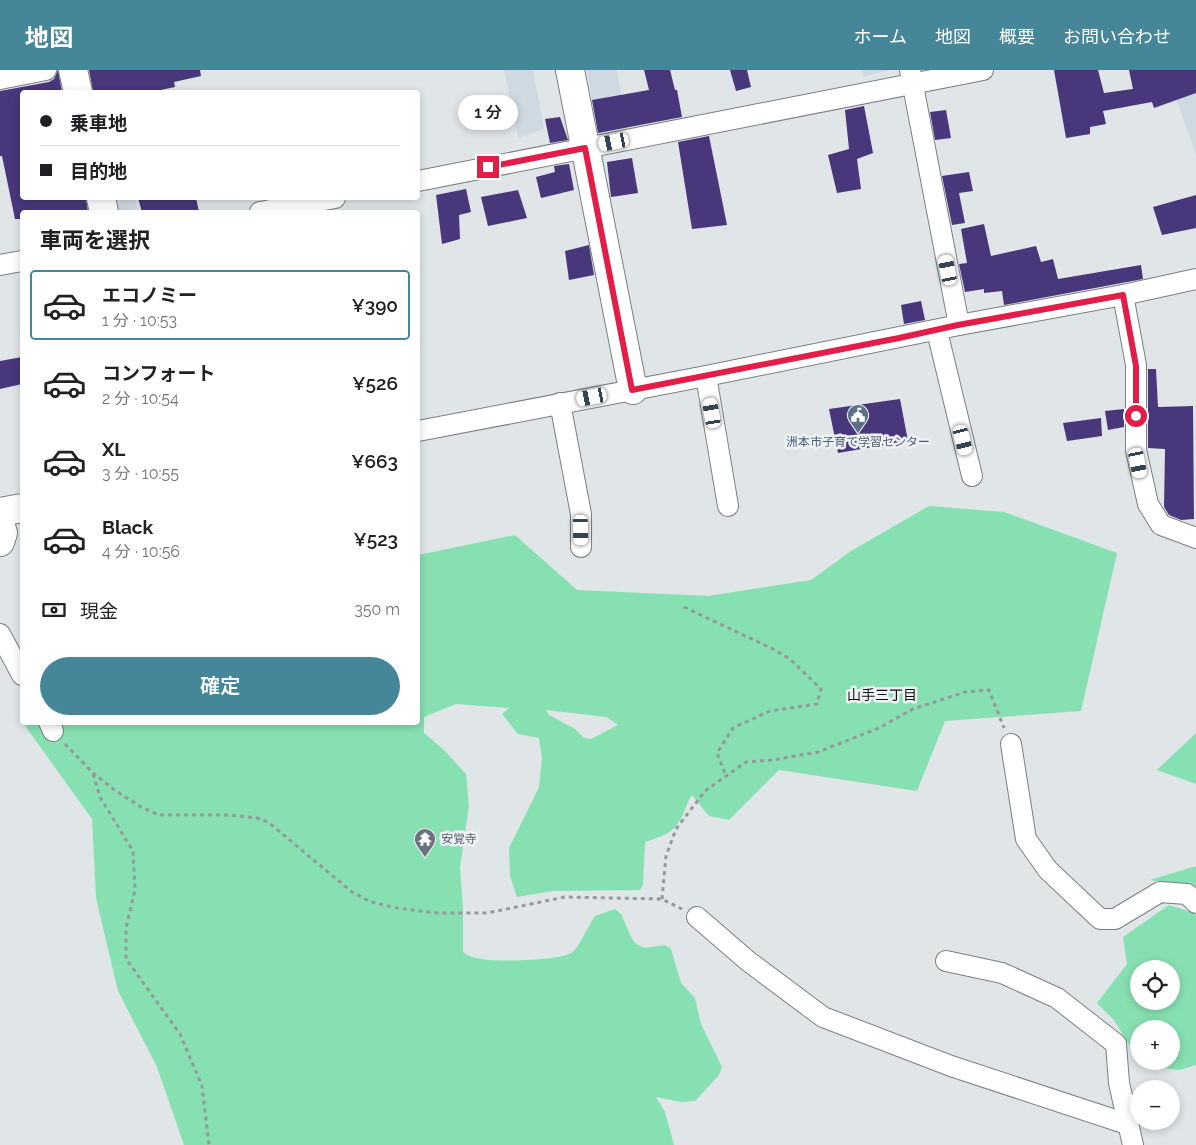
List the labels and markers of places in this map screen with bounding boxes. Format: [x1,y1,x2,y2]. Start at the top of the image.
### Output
public building icon: 洲本市子育て学習センター [846,403,870,434]
place label: 洲本市子育て学習センター [786,435,930,449]
temple icon: 安覚寺 [413,827,437,858]
place label: 安覚寺 [441,832,477,846]

